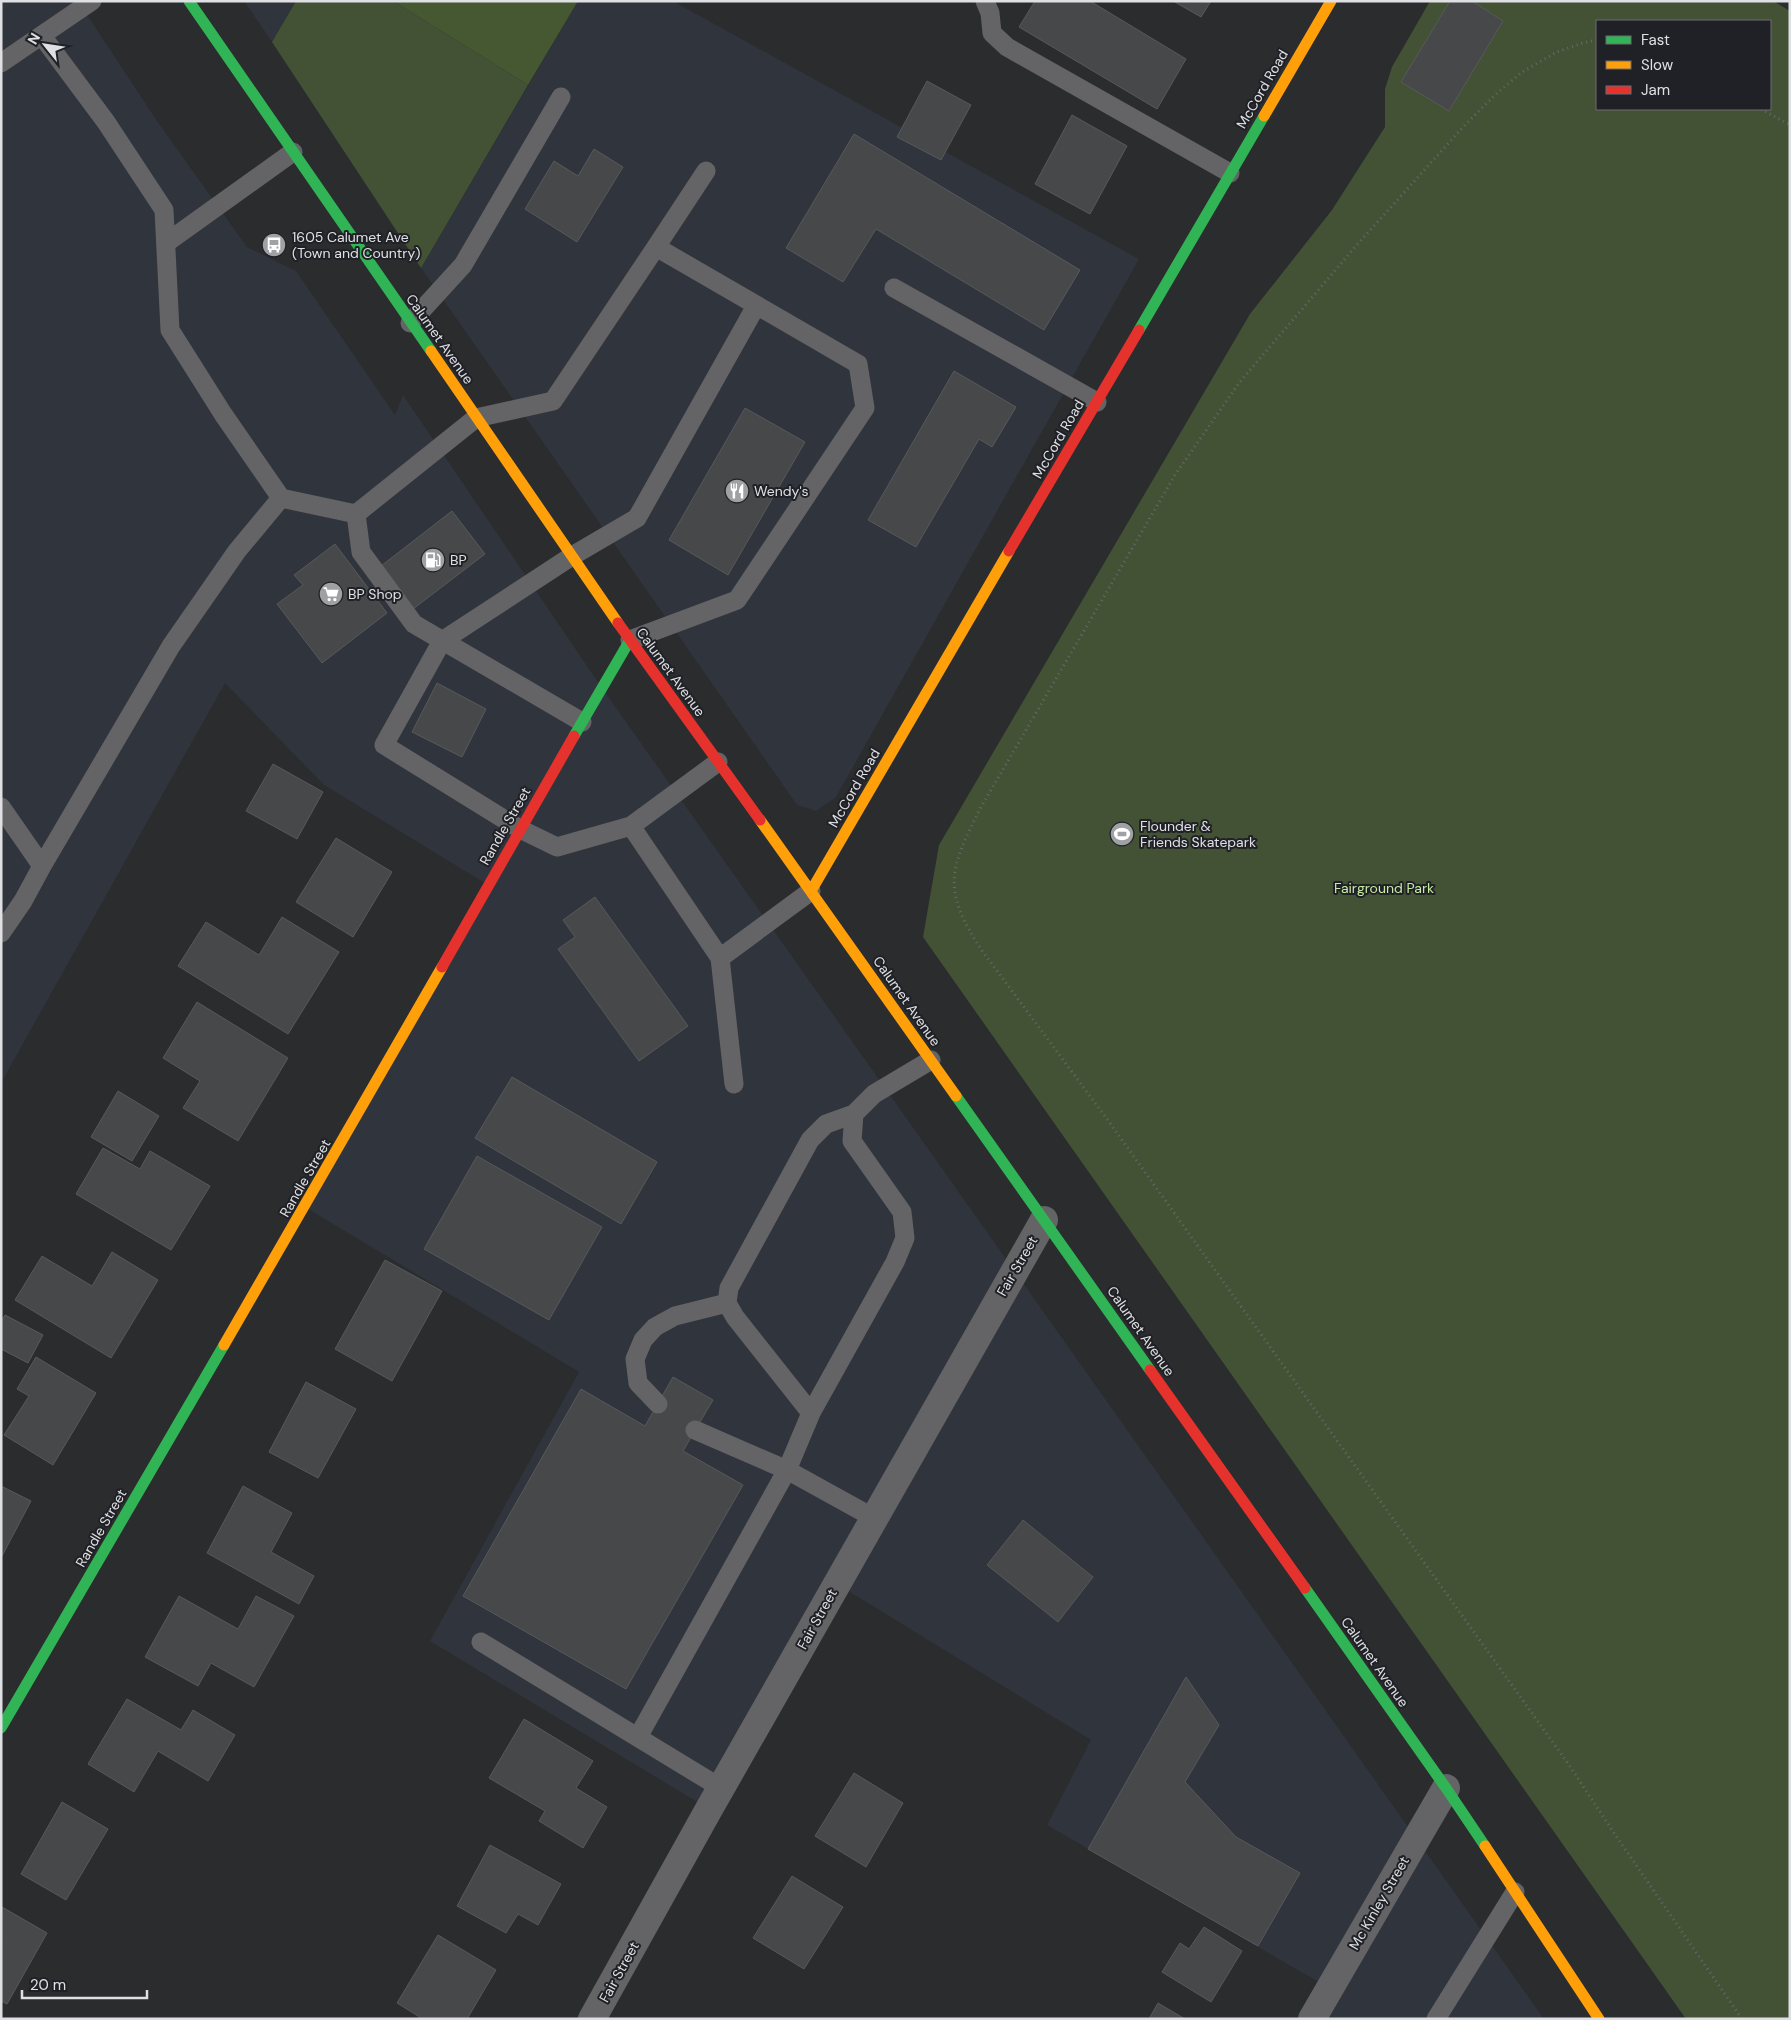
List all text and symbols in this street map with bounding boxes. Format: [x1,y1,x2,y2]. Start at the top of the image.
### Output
north arrow [20,20,70,70]
legend [1596,20,1771,110]
text: N [23,30,44,47]
text: Fast [1641,30,1670,50]
street label: McCord Road [1232,46,1292,132]
text: Slow [1641,55,1674,75]
text: Jam [1641,80,1670,100]
place label: 1605 Calumet Ave (Town and Country) [292,228,421,262]
bus stop icon: 1605 Calumet Ave (Town and Country) [261,232,287,258]
street label: Calumet Avenue [402,291,478,388]
street label: McCord Road [1028,396,1088,482]
restaurant icon: Wendy's [724,478,750,504]
place label: Wendy's [754,482,809,500]
fuel station icon: BP [420,547,446,573]
place label: BP [450,551,467,569]
supermarket icon: BP Shop [318,581,344,607]
place label: BP Shop [348,585,402,603]
street label: Calumet Avenue [633,624,709,720]
street label: McCord Road [824,745,884,831]
street label: Randle Street [475,784,535,868]
place label: Flounder & Friends Skatepark [1140,817,1256,851]
sports icon: Flounder & Friends Skatepark [1109,821,1135,847]
park label: Fairground Park [1334,879,1434,897]
street label: Calumet Avenue [869,953,945,1050]
street label: Randle Street [275,1136,335,1220]
street label: Fair Street [993,1233,1041,1299]
street label: Calumet Avenue [1103,1283,1179,1380]
street label: Randle Street [71,1486,131,1570]
street label: Fair Street [793,1586,841,1652]
street label: Calumet Avenue [1337,1614,1413,1711]
street label: Mc Kinley Street [1345,1853,1413,1953]
street label: Fair Street [595,1939,643,2005]
scale bar [22,1968,148,2000]
text: 20 m [30,1975,66,1995]

